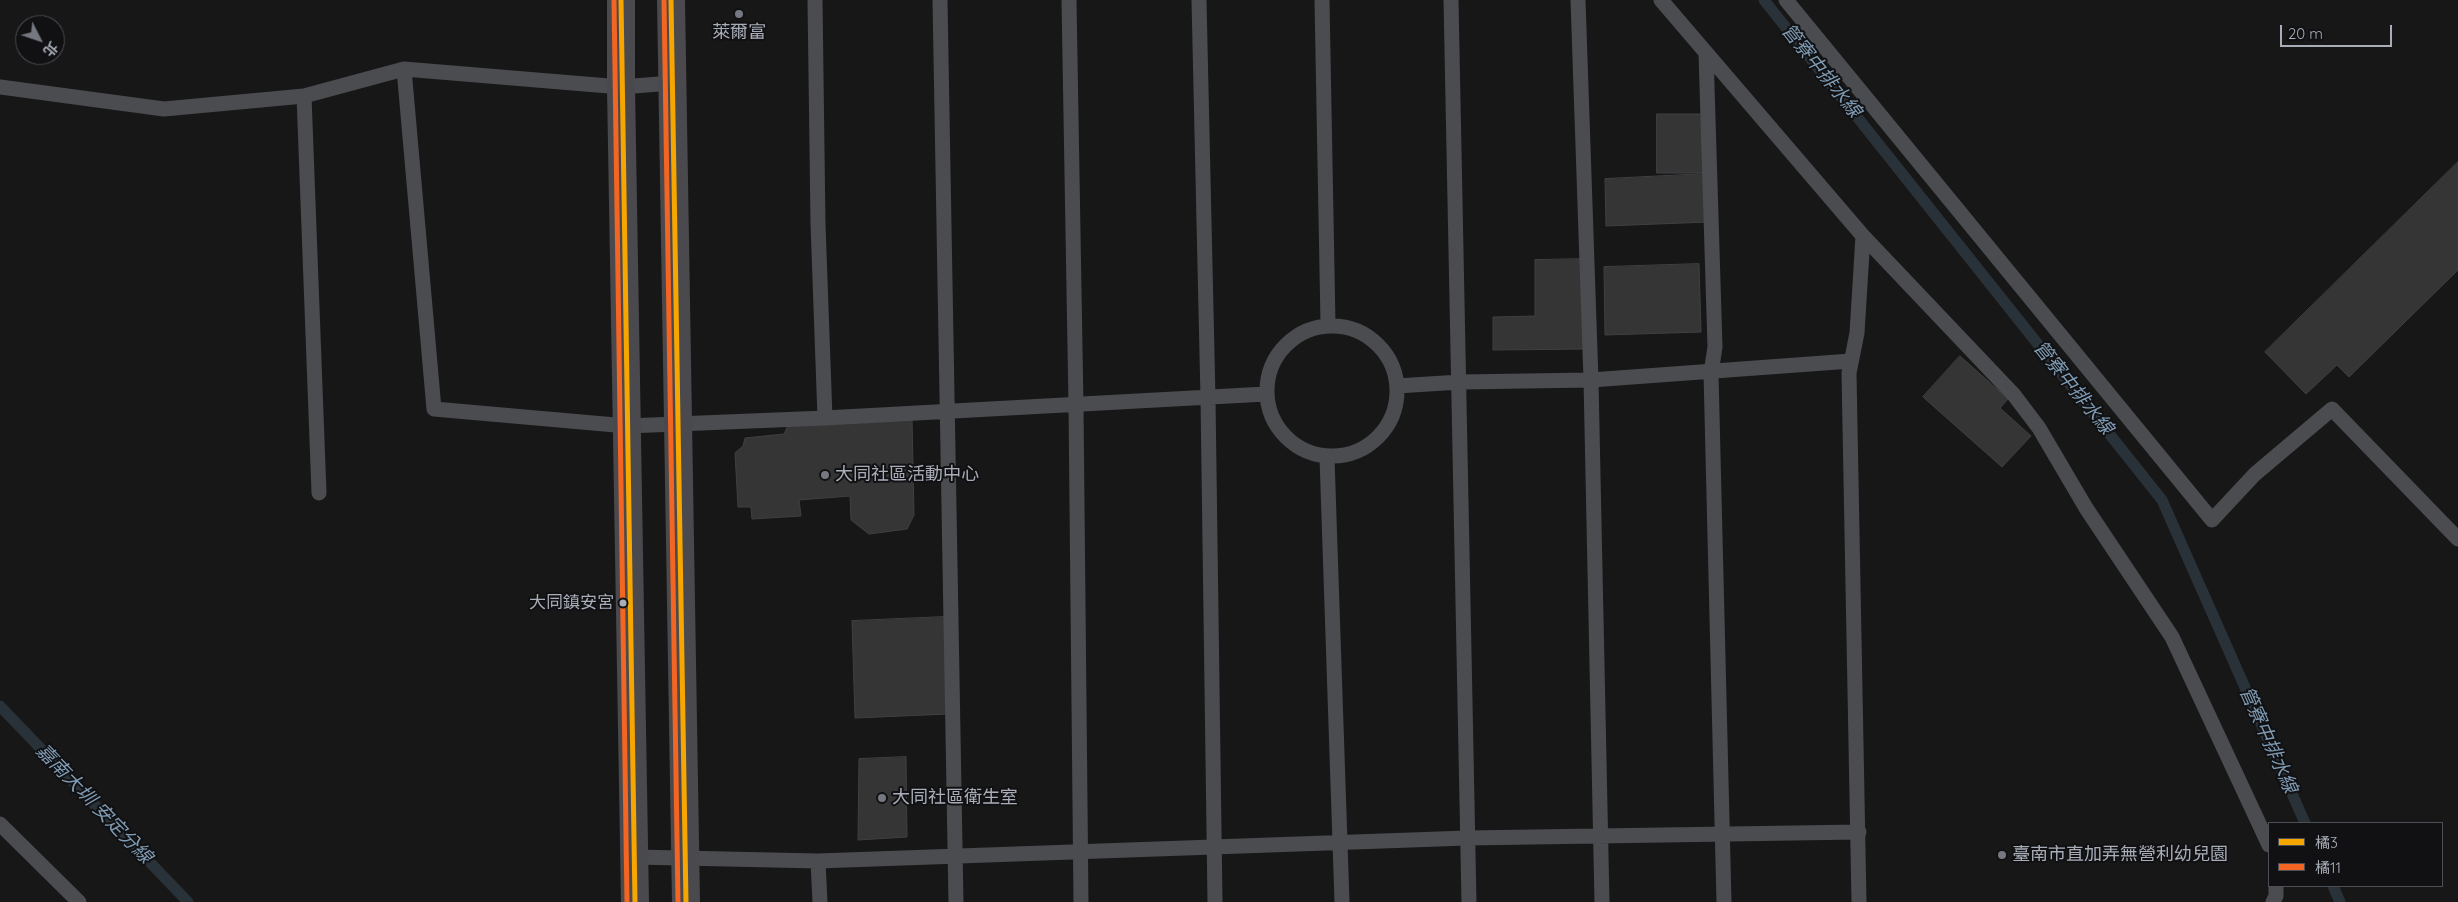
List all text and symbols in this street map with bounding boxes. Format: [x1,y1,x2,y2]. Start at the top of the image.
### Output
marker: 萊爾富 [733,8,745,20]
north arrow [15,15,65,65]
scale bar [2283,15,2396,47]
water label: 管寮中排水線 [1776,20,1866,122]
place label: 萊爾富 [712,22,766,44]
text: 20 m [2288,24,2323,43]
text: 北 [39,38,62,60]
water label: 管寮中排水線 [2028,337,2118,439]
place label: 大同社區活動中心 [835,464,979,486]
marker: 大同社區活動中心 [819,469,831,481]
place label: 大同鎮安宮 [529,593,614,613]
marker: 大同鎮安宮 [618,598,628,608]
water label: 管寮中排水線 [2234,683,2302,797]
water label: 嘉南大圳 安定分線 [31,740,157,868]
place label: 大同社區衛生室 [892,787,1018,809]
marker: 大同社區衛生室 [876,792,888,804]
legend [2268,822,2443,887]
text: 橘3 [2315,833,2338,852]
place label: 臺南市直加弄無營利幼兒園 [2012,844,2228,866]
marker: 臺南市直加弄無營利幼兒園 [1996,849,2008,861]
text: 橘11 [2315,858,2341,877]

